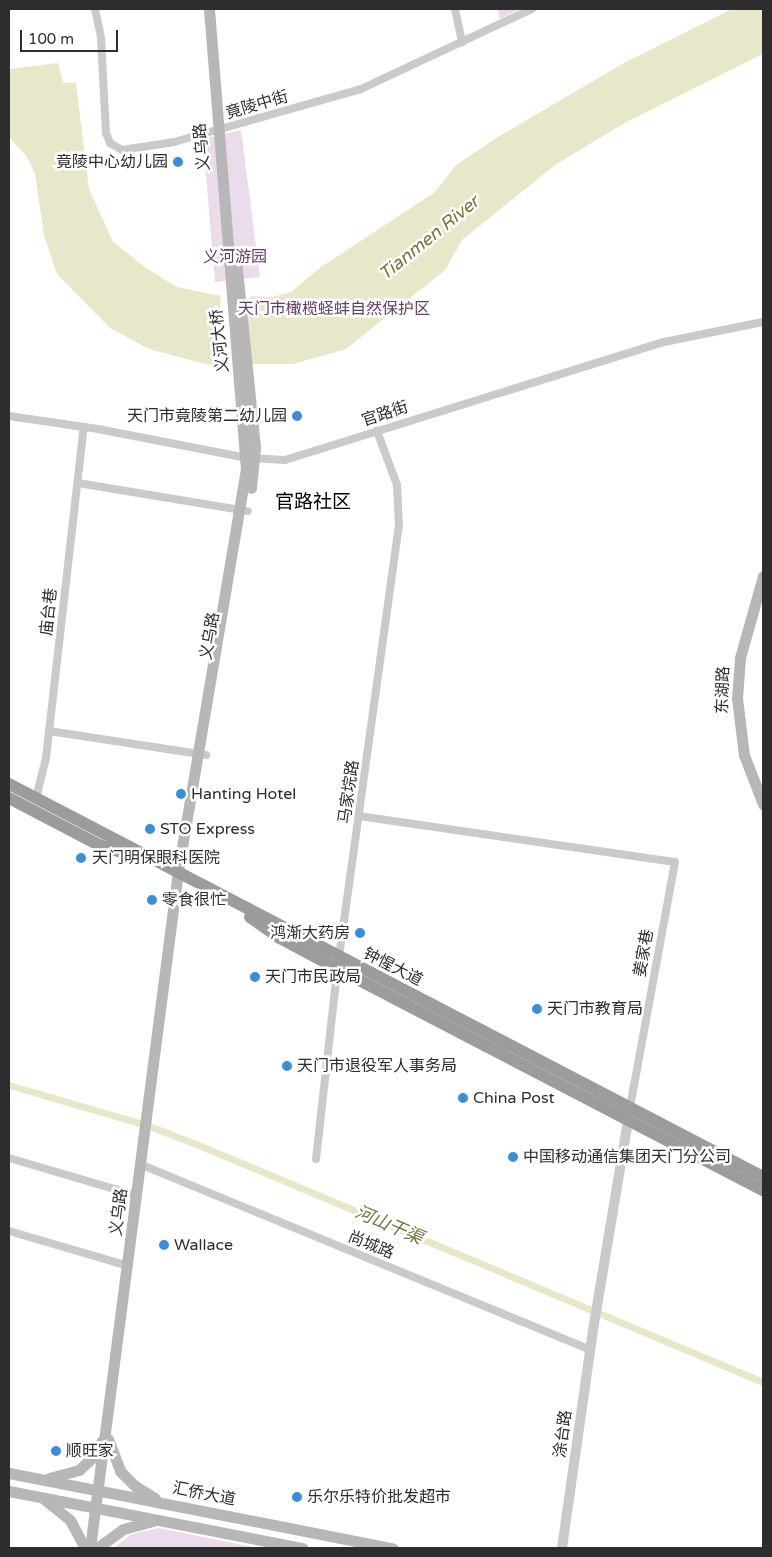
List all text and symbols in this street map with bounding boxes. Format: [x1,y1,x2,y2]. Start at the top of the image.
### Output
scale bar [22,20,120,52]
text: 100 m [28,30,74,48]
street label: 竟陵中街 [224,87,290,123]
street label: 义乌路 [190,122,214,172]
place label: 竟陵中心幼儿园 [56,152,168,172]
marker: 竟陵中心幼儿园 [172,156,184,168]
water label: Tianmen River [375,191,483,285]
park label: 义河游园 [203,247,267,267]
park label: 天门市橄榄蛏蚌自然保护区 [238,299,430,319]
street label: 义河大桥 [207,308,233,374]
street label: 官路街 [359,397,411,431]
place label: 天门市竟陵第二幼儿园 [127,406,287,426]
marker: 天门市竟陵第二幼儿园 [291,410,303,422]
district label: 官路社区 [275,492,351,514]
street label: 庙台巷 [37,587,61,637]
street label: 义乌路 [196,611,224,661]
street label: 东湖路 [713,666,733,714]
street label: 马家垸路 [335,759,363,825]
place label: Hanting Hotel [191,784,296,804]
marker: Hanting Hotel [175,788,187,800]
place label: STO Express [160,819,255,839]
marker: STO Express [144,823,156,835]
place label: 天门明保眼科医院 [92,848,220,868]
marker: 天门明保眼科医院 [74,851,88,865]
place label: 零食很忙 [162,890,226,910]
marker: 零食很忙 [146,894,158,906]
place label: 鸿渐大药房 [270,923,350,943]
marker: 鸿渐大药房 [354,927,366,939]
street label: 姜家巷 [630,928,658,978]
street label: 钟惺大道 [360,944,426,990]
place label: 天门市民政局 [265,967,361,987]
marker: 天门市民政局 [249,971,261,983]
place label: 天门市教育局 [547,999,643,1019]
marker: 天门市教育局 [531,1003,543,1015]
place label: 天门市退役军人事务局 [297,1056,457,1076]
marker: 天门市退役军人事务局 [281,1060,293,1072]
place label: China Post [473,1088,555,1108]
marker: China Post [457,1092,469,1104]
place label: 中国移动通信集团天门分公司 [523,1147,731,1167]
marker: 中国移动通信集团天门分公司 [507,1151,519,1163]
street label: 义乌路 [107,1187,131,1237]
water label: 河山干渠 [352,1201,426,1249]
street label: 尚城路 [345,1227,397,1263]
place label: Wallace [174,1235,233,1255]
marker: Wallace [158,1239,170,1251]
street label: 涂台路 [550,1409,576,1459]
place label: 顺旺家 [66,1441,114,1461]
marker: 顺旺家 [50,1445,62,1457]
street label: 汇侨大道 [171,1478,237,1510]
place label: 乐尔乐特价批发超市 [307,1487,451,1507]
marker: 乐尔乐特价批发超市 [291,1491,303,1503]

